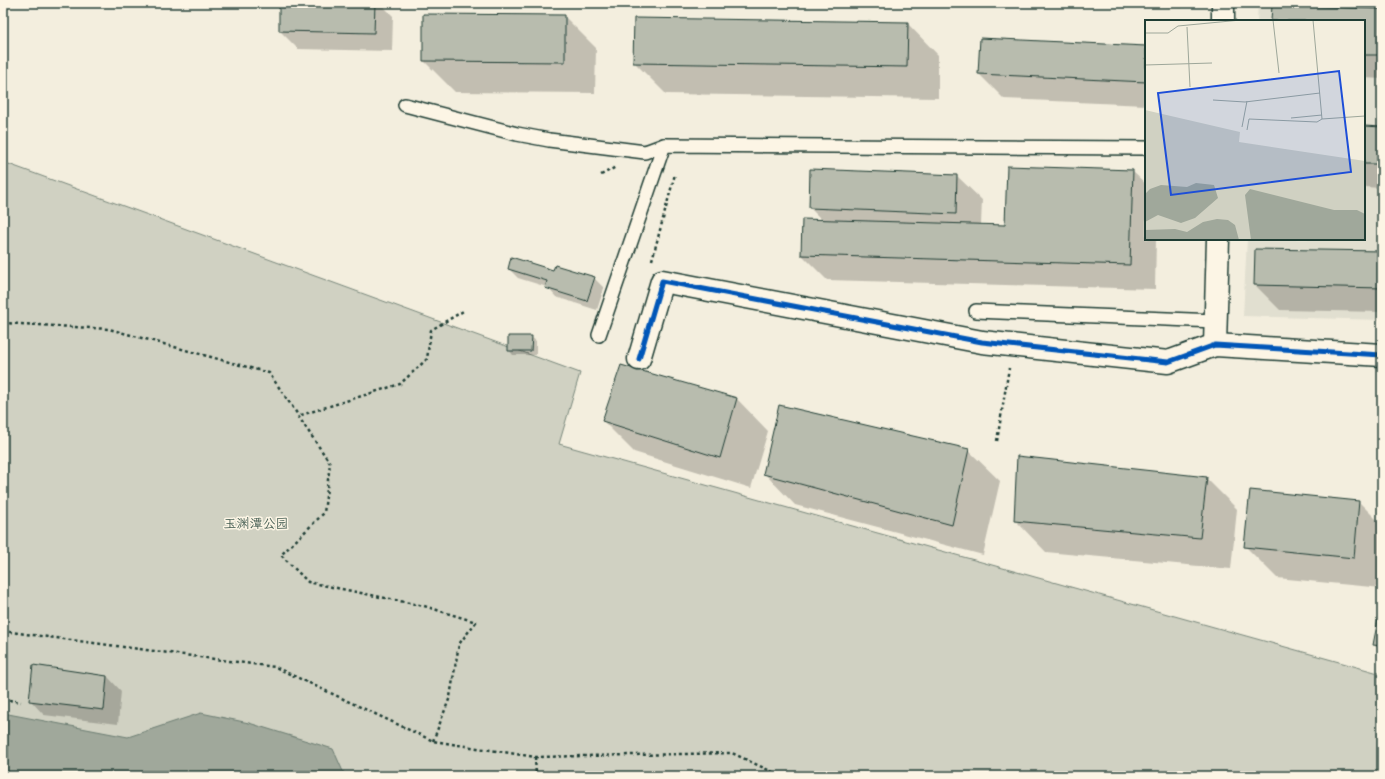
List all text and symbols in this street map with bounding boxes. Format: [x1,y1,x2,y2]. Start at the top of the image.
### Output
inset map [1145,20,1365,240]
park label: 玉渊潭公园 [223,516,289,531]

